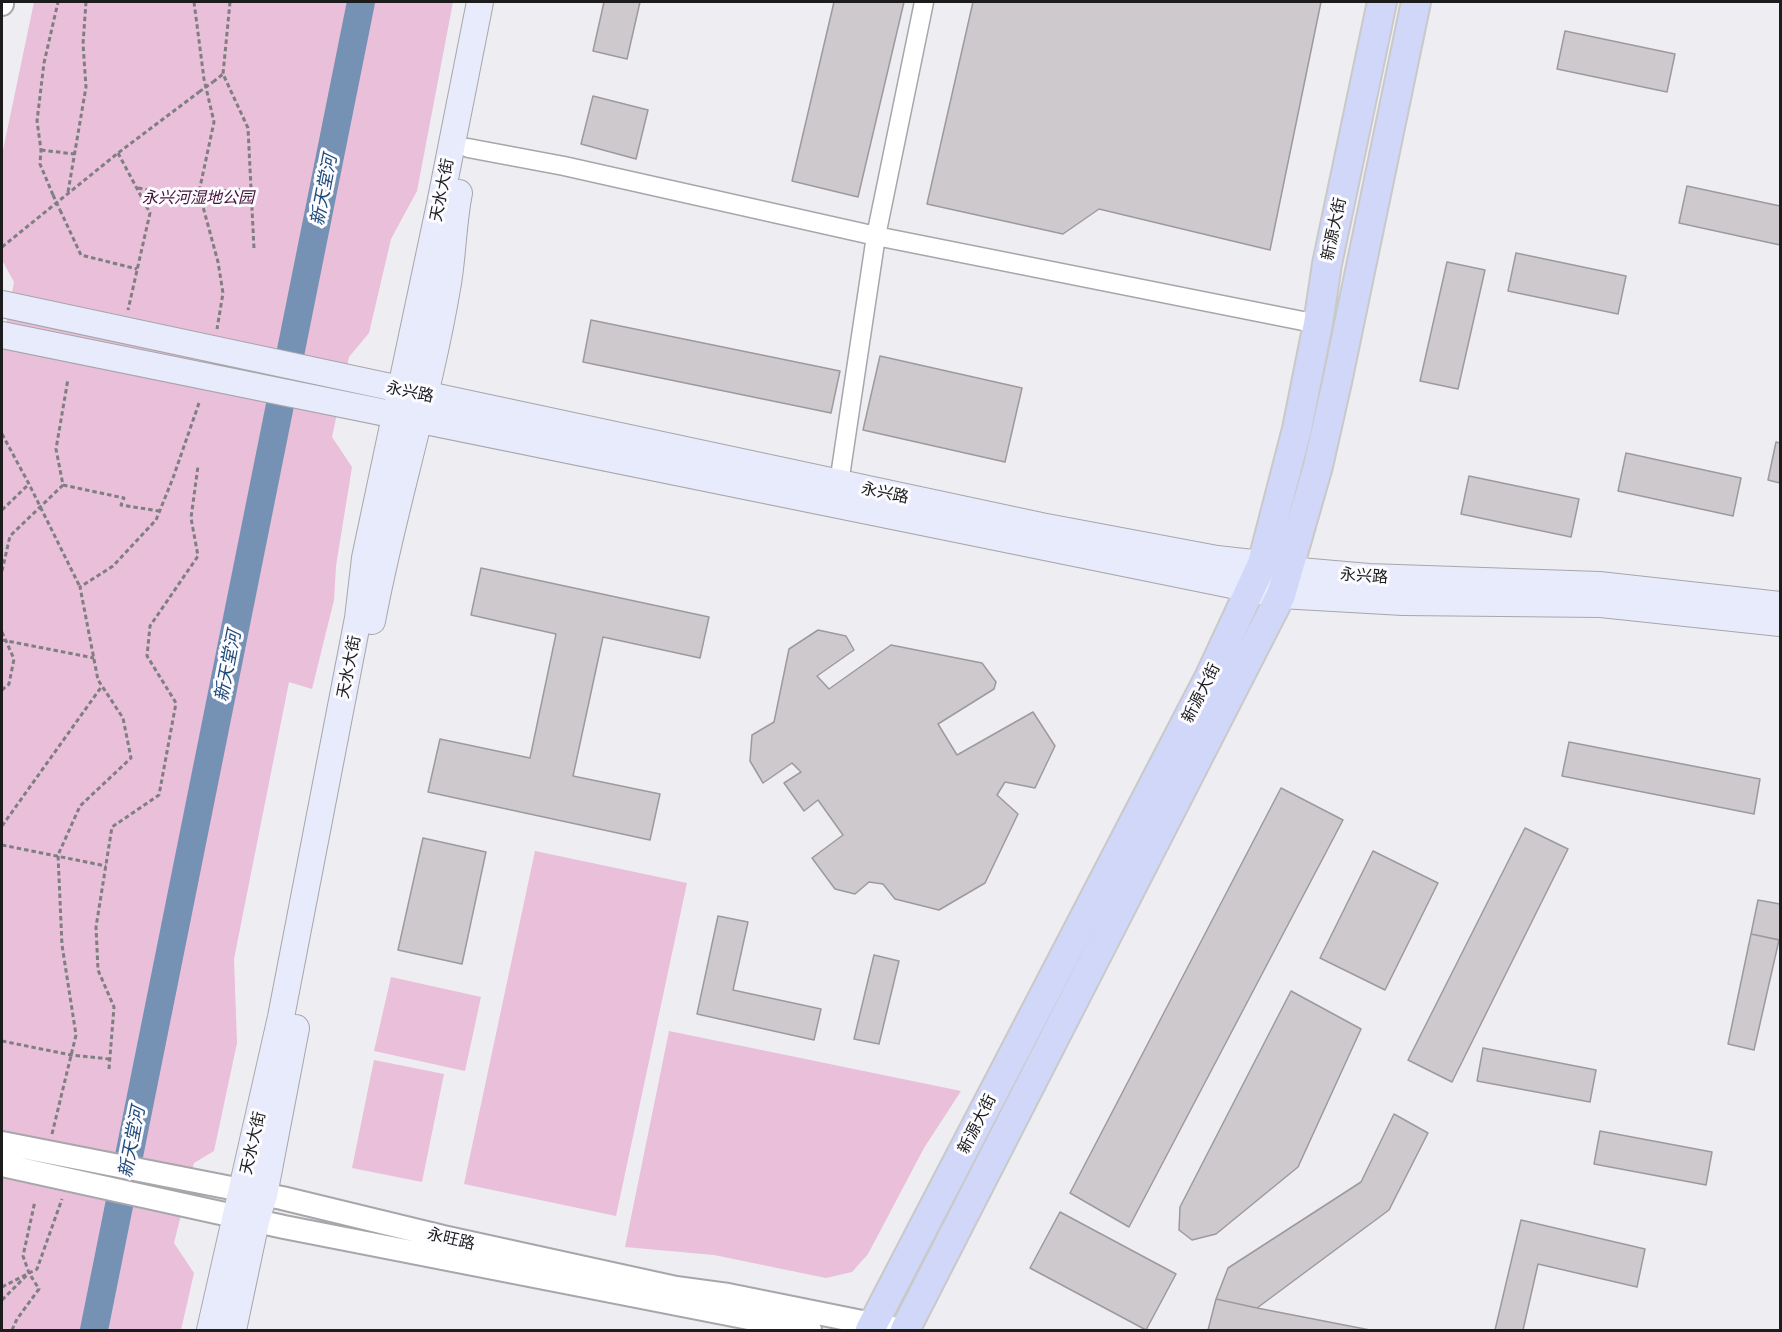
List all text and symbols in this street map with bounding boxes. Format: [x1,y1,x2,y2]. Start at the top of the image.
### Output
water label: 新天堂河 [307,153,341,227]
street label: 天水大街 [426,157,458,223]
park label: 永兴河湿地公园 [142,188,254,208]
street label: 新源大街 [1318,196,1350,262]
street label: 永兴路 [385,378,435,406]
street label: 永兴路 [860,479,910,507]
street label: 永兴路 [1339,565,1389,587]
water label: 新天堂河 [211,629,245,703]
street label: 天水大街 [333,634,365,700]
street label: 新源大街 [1178,660,1224,726]
street label: 新源大街 [954,1091,1000,1157]
water label: 新天堂河 [115,1105,149,1179]
street label: 天水大街 [236,1110,270,1176]
street label: 永旺路 [425,1224,477,1254]

